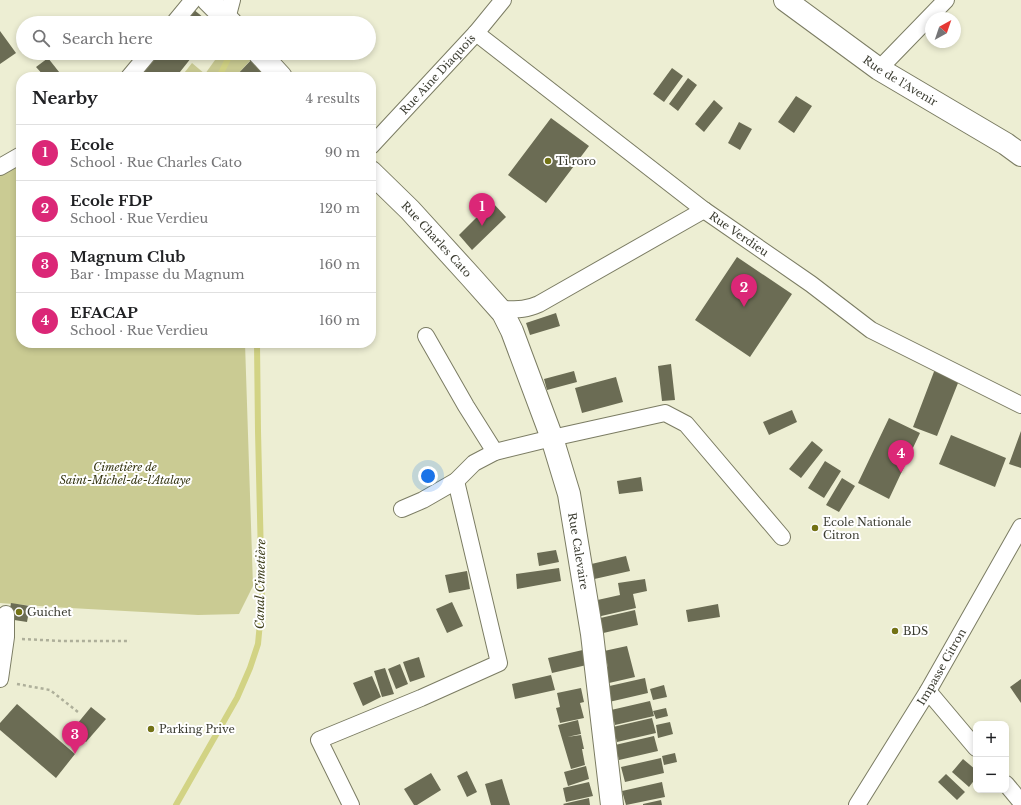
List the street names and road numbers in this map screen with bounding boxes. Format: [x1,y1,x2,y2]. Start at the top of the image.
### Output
street label: Rue Aine Diaquois [397,31,478,117]
street label: Rue de l'Avenir [860,53,941,109]
street label: Rue Charles Cato [398,199,475,280]
street label: Rue Verdieu [706,209,772,260]
street label: Rue Calevaire [565,511,592,591]
street label: Impasse Citron [914,626,969,708]

